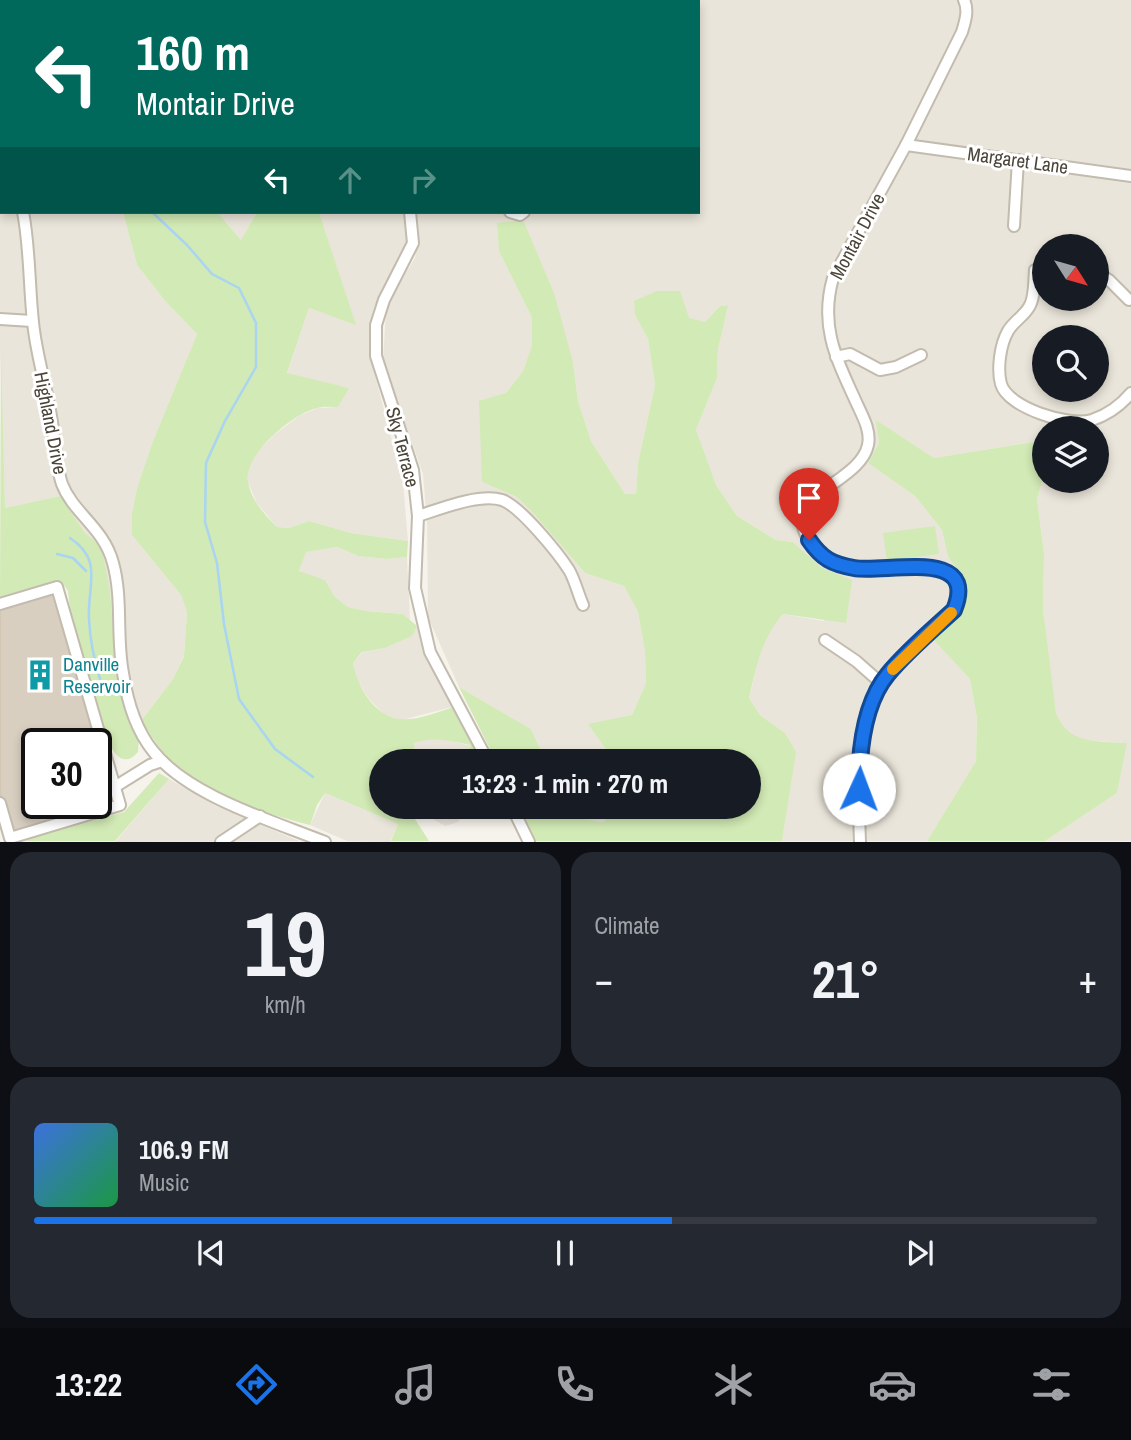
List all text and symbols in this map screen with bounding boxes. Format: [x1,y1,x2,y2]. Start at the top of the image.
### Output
text: 160 m [136,19,250,85]
icon: left [21,28,112,119]
text: Montair Drive [136,82,295,125]
street label: Margaret Lane [966,140,1070,180]
icon: left [258,161,296,199]
icon: ahead [331,161,369,199]
icon: right [404,161,442,199]
street label: Montair Drive [823,188,891,284]
north arrow [1032,234,1110,312]
map controls [1032,234,1109,493]
button: search [1032,325,1109,402]
street label: Highland Drive [28,370,74,476]
street label: Sky Terrace [380,404,426,490]
button: layers [1032,416,1109,493]
pin [779,468,839,540]
icon: arrive [790,479,828,517]
place label: Danville Reservoir [63,651,131,699]
building icon: Danville Reservoir [23,658,57,692]
speed limit sign: 30 [21,728,112,819]
position arrow [822,752,896,826]
text: 13:23 · 1 min · 270 m [462,766,668,801]
text: 19 [244,882,327,1004]
text: Climate [595,910,659,941]
text: 21° [812,944,880,1014]
text: − [595,954,613,1005]
text: + [1079,954,1097,1005]
text: km/h [265,989,306,1020]
text: 106.9 FM [139,1132,229,1167]
text: Music [139,1167,189,1198]
icon: previous [192,1234,230,1272]
icon: pause [546,1234,584,1272]
icon: next [901,1234,939,1272]
icon: directions [232,1360,281,1409]
icon: music [391,1360,440,1409]
icon: phone [550,1360,599,1409]
icon: climate [709,1360,758,1409]
icon: car [868,1360,917,1409]
icon: filters [1027,1360,1076,1409]
text: 13:22 [55,1363,122,1406]

